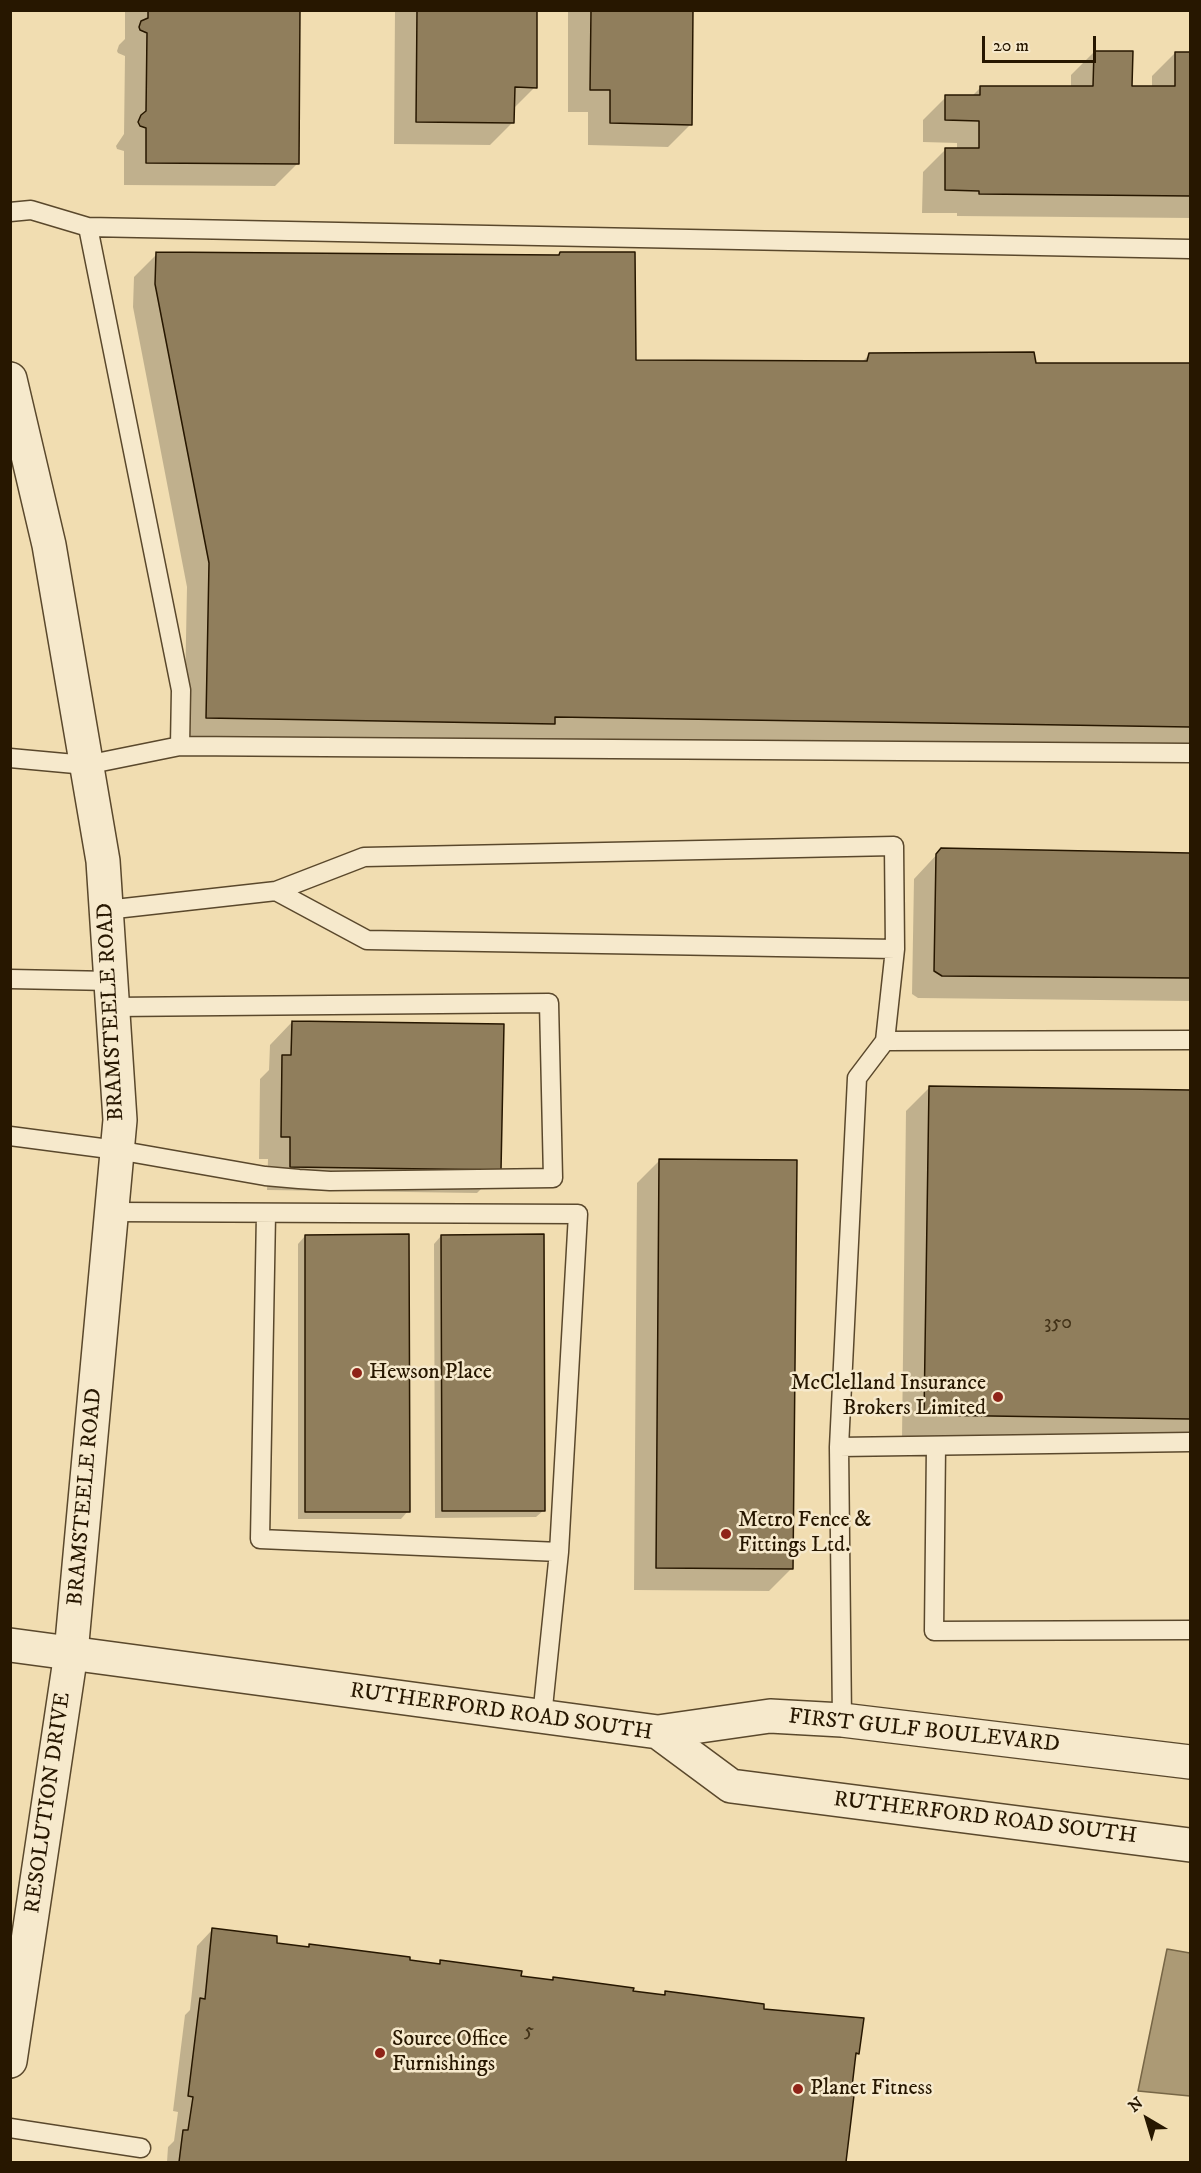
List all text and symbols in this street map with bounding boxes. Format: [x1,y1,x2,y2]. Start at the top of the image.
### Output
scale bar [985,24,1099,62]
text: 20 m [993,35,1029,57]
street label: BRAMSTEELE ROAD [93,902,131,1122]
house number: 350 [1044,1312,1072,1336]
place label: Hewson Place [369,1360,492,1386]
marker: Hewson Place [350,1366,364,1380]
place label: McClelland Insurance Brokers Limited [791,1371,986,1422]
street label: BRAMSTEELE ROAD [63,1387,109,1607]
marker: McClelland Insurance Brokers Limited [991,1390,1005,1404]
place label: Metro Fence & Fittings Ltd. [738,1508,871,1560]
marker: Metro Fence & Fittings Ltd. [719,1527,733,1541]
street label: RUTHERFORD ROAD SOUTH [348,1679,654,1747]
street label: RESOLUTION DRIVE [20,1691,78,1915]
street label: FIRST GULF BOULEVARD [787,1705,1061,1759]
street label: RUTHERFORD ROAD SOUTH [832,1787,1138,1851]
house number: 5 [524,2020,534,2044]
place label: Source Office Furnishings [392,2027,508,2078]
marker: Source Office Furnishings [373,2046,387,2060]
place label: Planet Fitness [810,2076,932,2102]
marker: Planet Fitness [791,2082,805,2096]
north arrow [1117,2089,1177,2149]
text: N [1125,2093,1147,2117]

